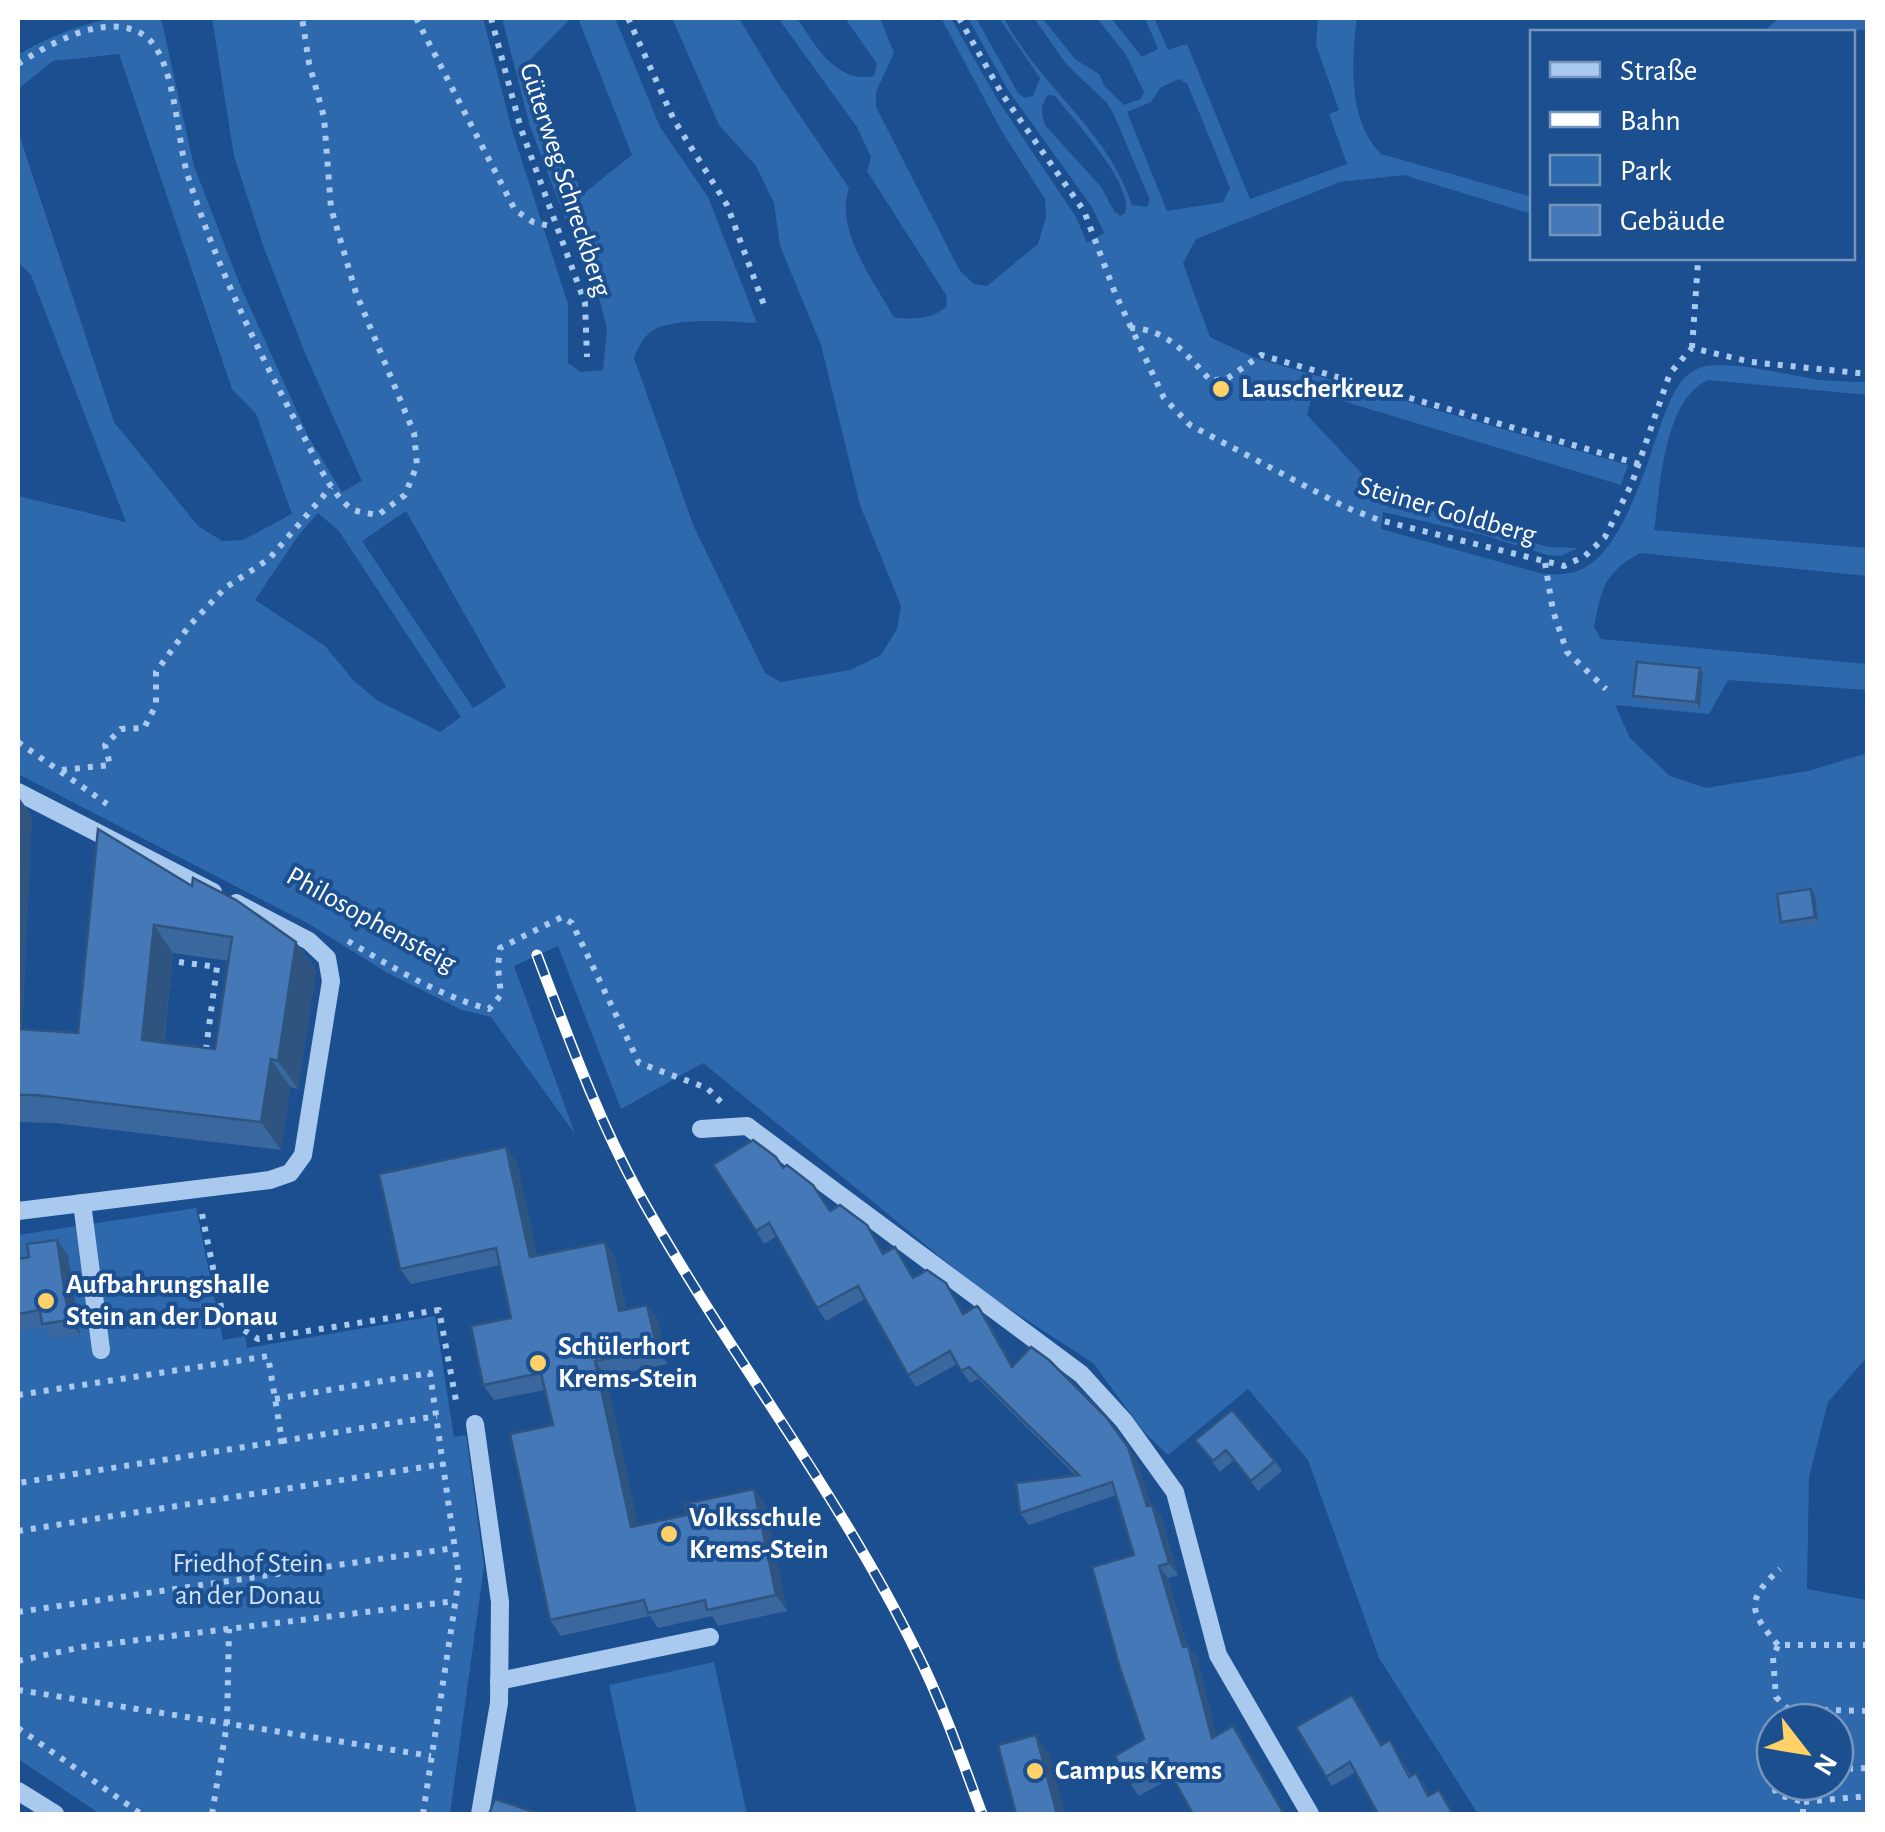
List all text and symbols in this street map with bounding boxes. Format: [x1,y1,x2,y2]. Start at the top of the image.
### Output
legend [1530,30,1855,260]
text: Straße [1620,56,1697,86]
street label: Güterweg Schreckberg [514,60,616,301]
text: Bahn [1620,106,1681,136]
text: Park [1620,156,1672,186]
text: Gebäude [1620,206,1725,236]
place label: Lauscherkreuz [1241,375,1404,403]
marker: Lauscherkreuz [1210,378,1232,400]
street label: Steiner Goldberg [1355,472,1540,550]
street label: Philosophensteig [282,862,461,978]
place label: Aufbahrungshalle Stein an der Donau [66,1271,278,1331]
marker: Aufbahrungshalle Stein an der Donau [35,1290,57,1312]
place label: Schülerhort Krems-Stein [558,1333,698,1393]
marker: Schülerhort Krems-Stein [527,1352,549,1374]
place label: Volksschule Krems-Stein [689,1504,829,1564]
marker: Volksschule Krems-Stein [658,1523,680,1545]
park label: Friedhof Stein an der Donau [172,1550,324,1610]
north arrow [1755,1702,1855,1802]
text: N [1808,1748,1842,1779]
place label: Campus Krems [1055,1757,1222,1785]
marker: Campus Krems [1024,1760,1046,1782]

